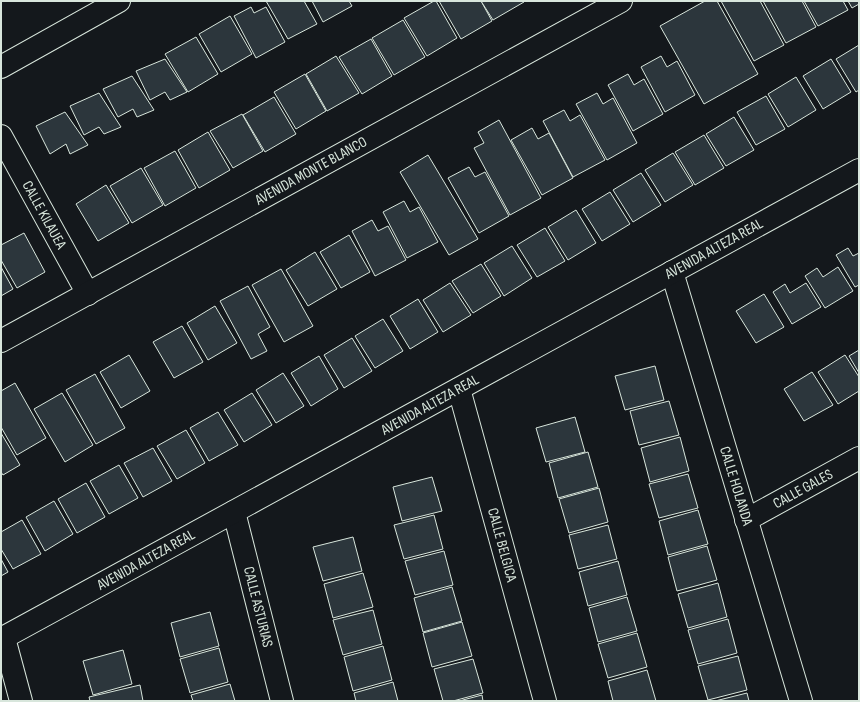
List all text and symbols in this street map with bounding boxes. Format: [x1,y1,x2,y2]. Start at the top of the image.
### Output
street label: AVENIDA MONTE BLANCO [251,132,370,210]
street label: CALLE KILAUEA [17,178,71,253]
street label: AVENIDA ALTEZA REAL [661,214,767,284]
street label: AVENIDA ALTEZA REAL [377,370,483,440]
street label: CALLE HOLANDA [715,444,757,528]
street label: CALLE GALES [770,465,836,513]
street label: CALLE BELGICA [483,506,521,585]
street label: AVENIDA ALTEZA REAL [93,525,199,595]
street label: CALLE ASTURIAS [239,565,277,649]

